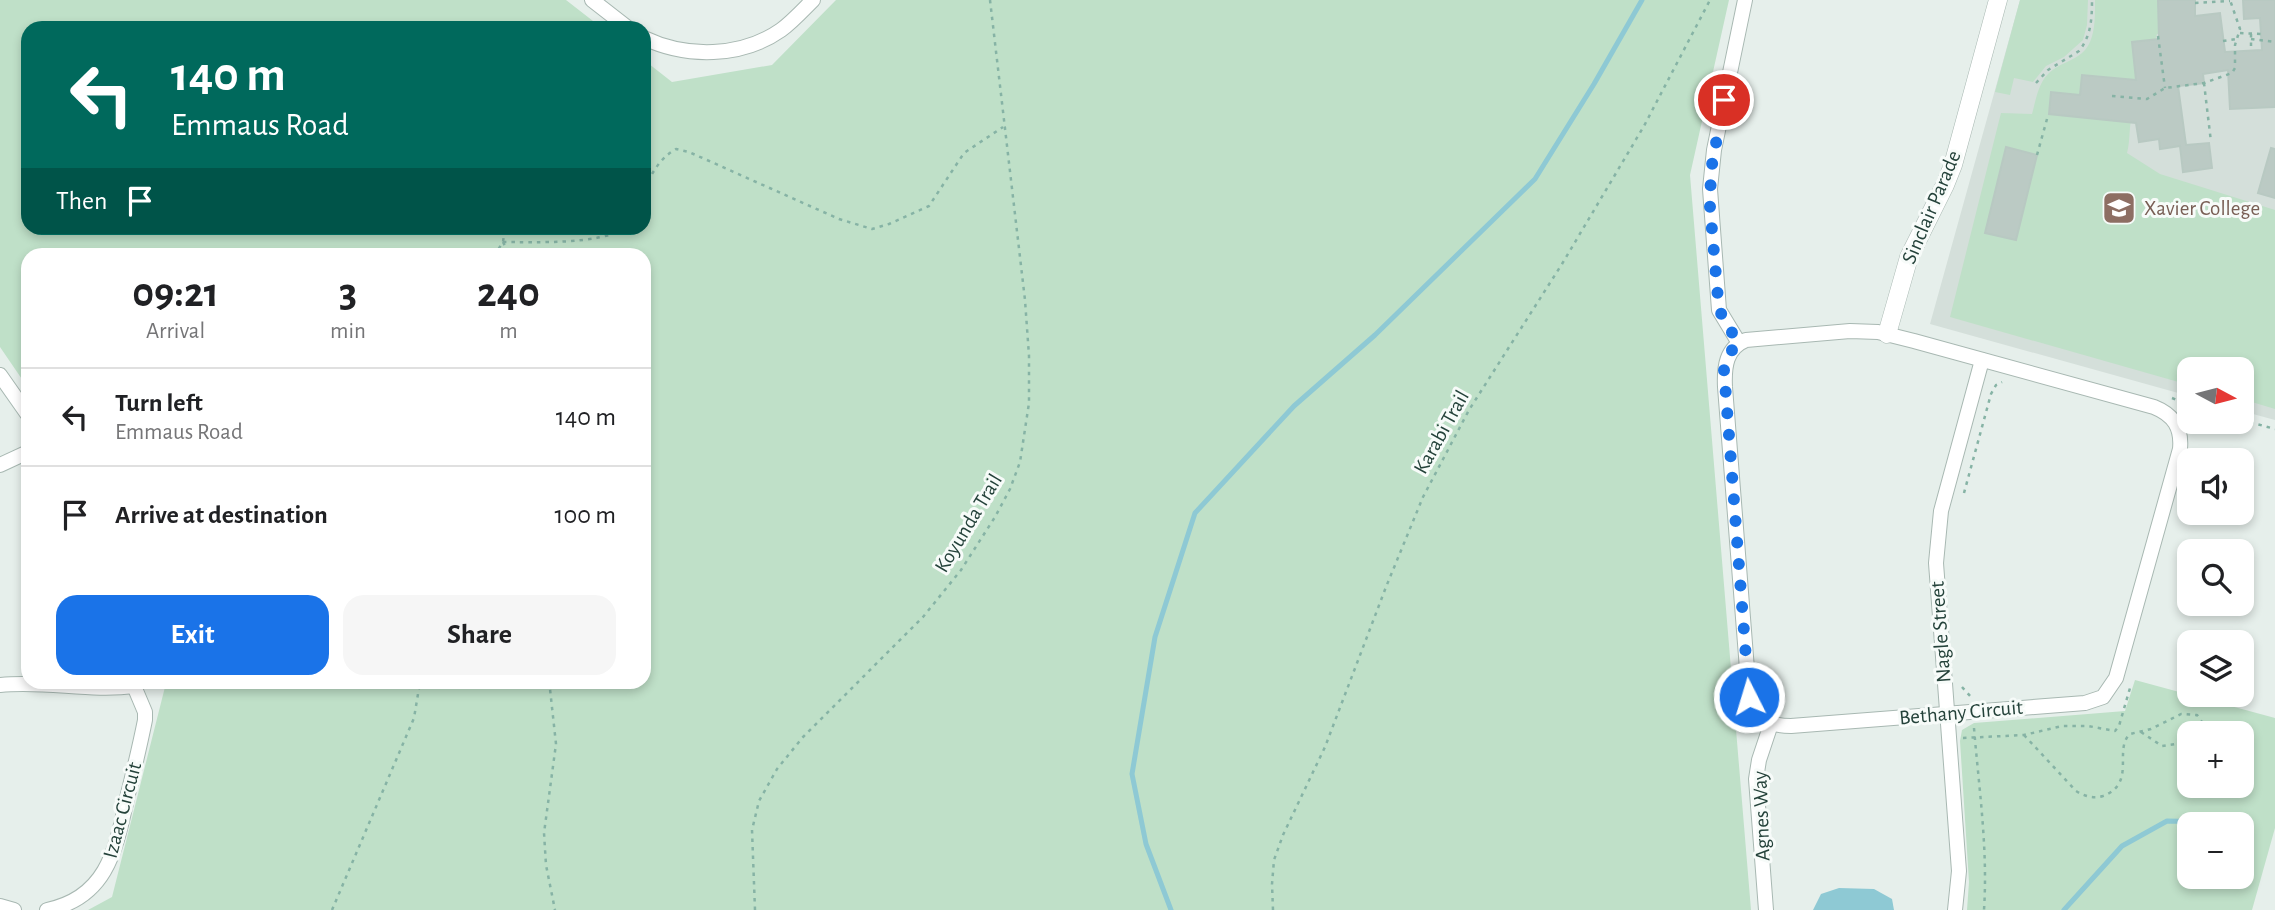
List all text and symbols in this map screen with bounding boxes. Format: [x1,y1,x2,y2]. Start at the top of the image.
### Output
icon: left [56,49,147,140]
text: 140 m [171,51,286,100]
pin [1694,70,1754,130]
icon: arrive [1705,81,1743,119]
text: Emmaus Road [171,109,349,141]
street label: Sinclair Parade [1898,147,1965,267]
icon: arrive [121,182,159,220]
text: Then [56,188,107,214]
school or university icon: Xavier College [2100,189,2138,227]
place label: Xavier College [2144,198,2260,219]
text: 09:21 [132,272,219,314]
text: 3 [339,272,357,314]
text: 240 [477,272,540,314]
text: Arrival [146,320,205,343]
text: min [330,320,366,343]
text: m [499,320,518,343]
north arrow [2177,357,2254,434]
map controls [2177,357,2254,889]
street label: Karabi Trail [1410,387,1473,478]
text: Turn left [115,390,203,416]
icon: left [56,398,94,436]
text: 140 m [556,404,616,430]
text: Emmaus Road [115,421,243,444]
button: sound [2177,448,2254,525]
street label: Koyunda Trail [931,470,1006,576]
icon: arrive [56,496,94,534]
text: Arrive at destination [115,502,328,528]
text: 100 m [555,502,616,528]
button: search [2177,539,2254,616]
street label: Nagle Street [1926,580,1955,683]
button: Exit [56,595,329,675]
button: Share [343,595,616,675]
button: layers [2177,630,2254,707]
position arrow [1712,660,1786,734]
street label: Bethany Circuit [1898,697,2024,728]
button: + [2177,721,2254,798]
street label: Izaac Circuit [100,760,145,860]
street label: Agnes Way [1749,771,1774,861]
button: − [2177,812,2254,889]

